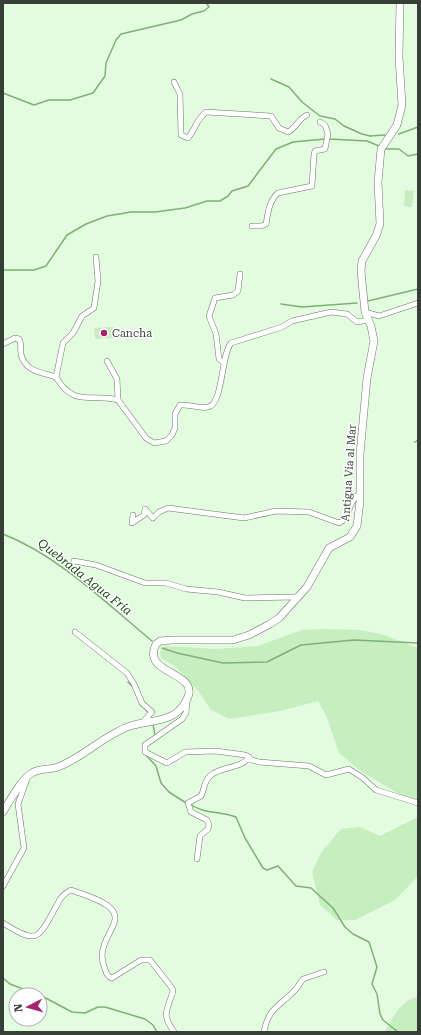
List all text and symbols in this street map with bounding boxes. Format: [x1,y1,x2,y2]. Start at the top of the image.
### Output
place label: Cancha [112,327,152,340]
marker: Cancha [99,328,109,338]
street label: Antigua Vía al Mar [339,424,359,522]
water label: Quebrada Agua Fría [35,536,135,618]
north arrow [8,987,48,1027]
text: N [12,1003,25,1013]

